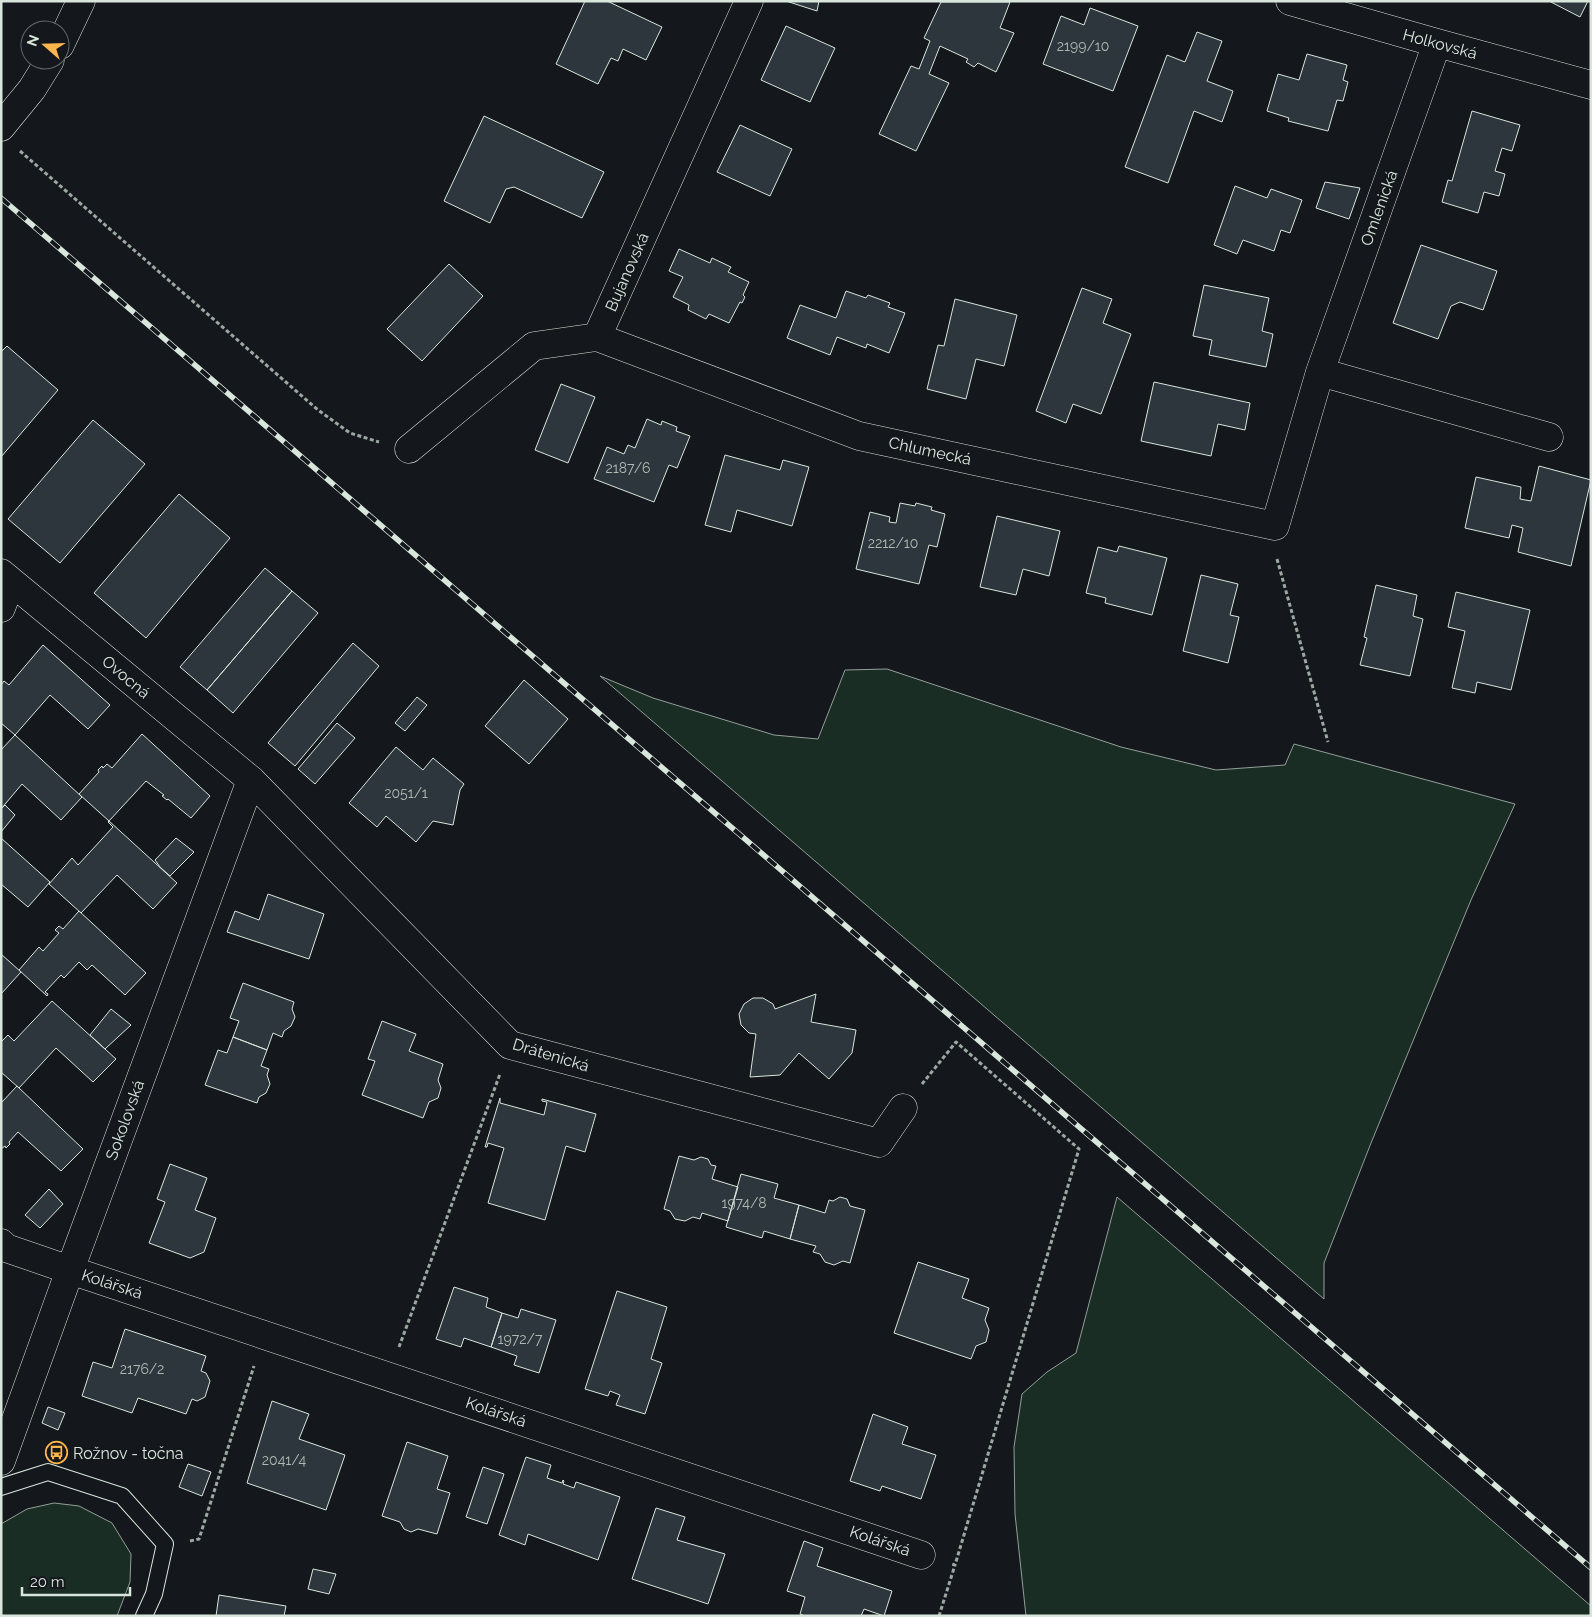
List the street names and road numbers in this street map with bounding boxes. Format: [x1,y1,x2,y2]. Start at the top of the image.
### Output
street label: Holkovská [1401,25,1479,63]
street label: Omlenická [1357,168,1401,248]
street label: Bujanovská [601,230,653,314]
street label: Chlumecká [887,433,973,469]
street label: Ovocná [98,652,154,702]
street label: Drátenická [510,1034,592,1076]
street label: Sokolovská [102,1077,148,1163]
street label: Kolářská [79,1265,145,1303]
street label: Kolářská [463,1393,529,1431]
street label: Kolářská [847,1522,913,1560]

